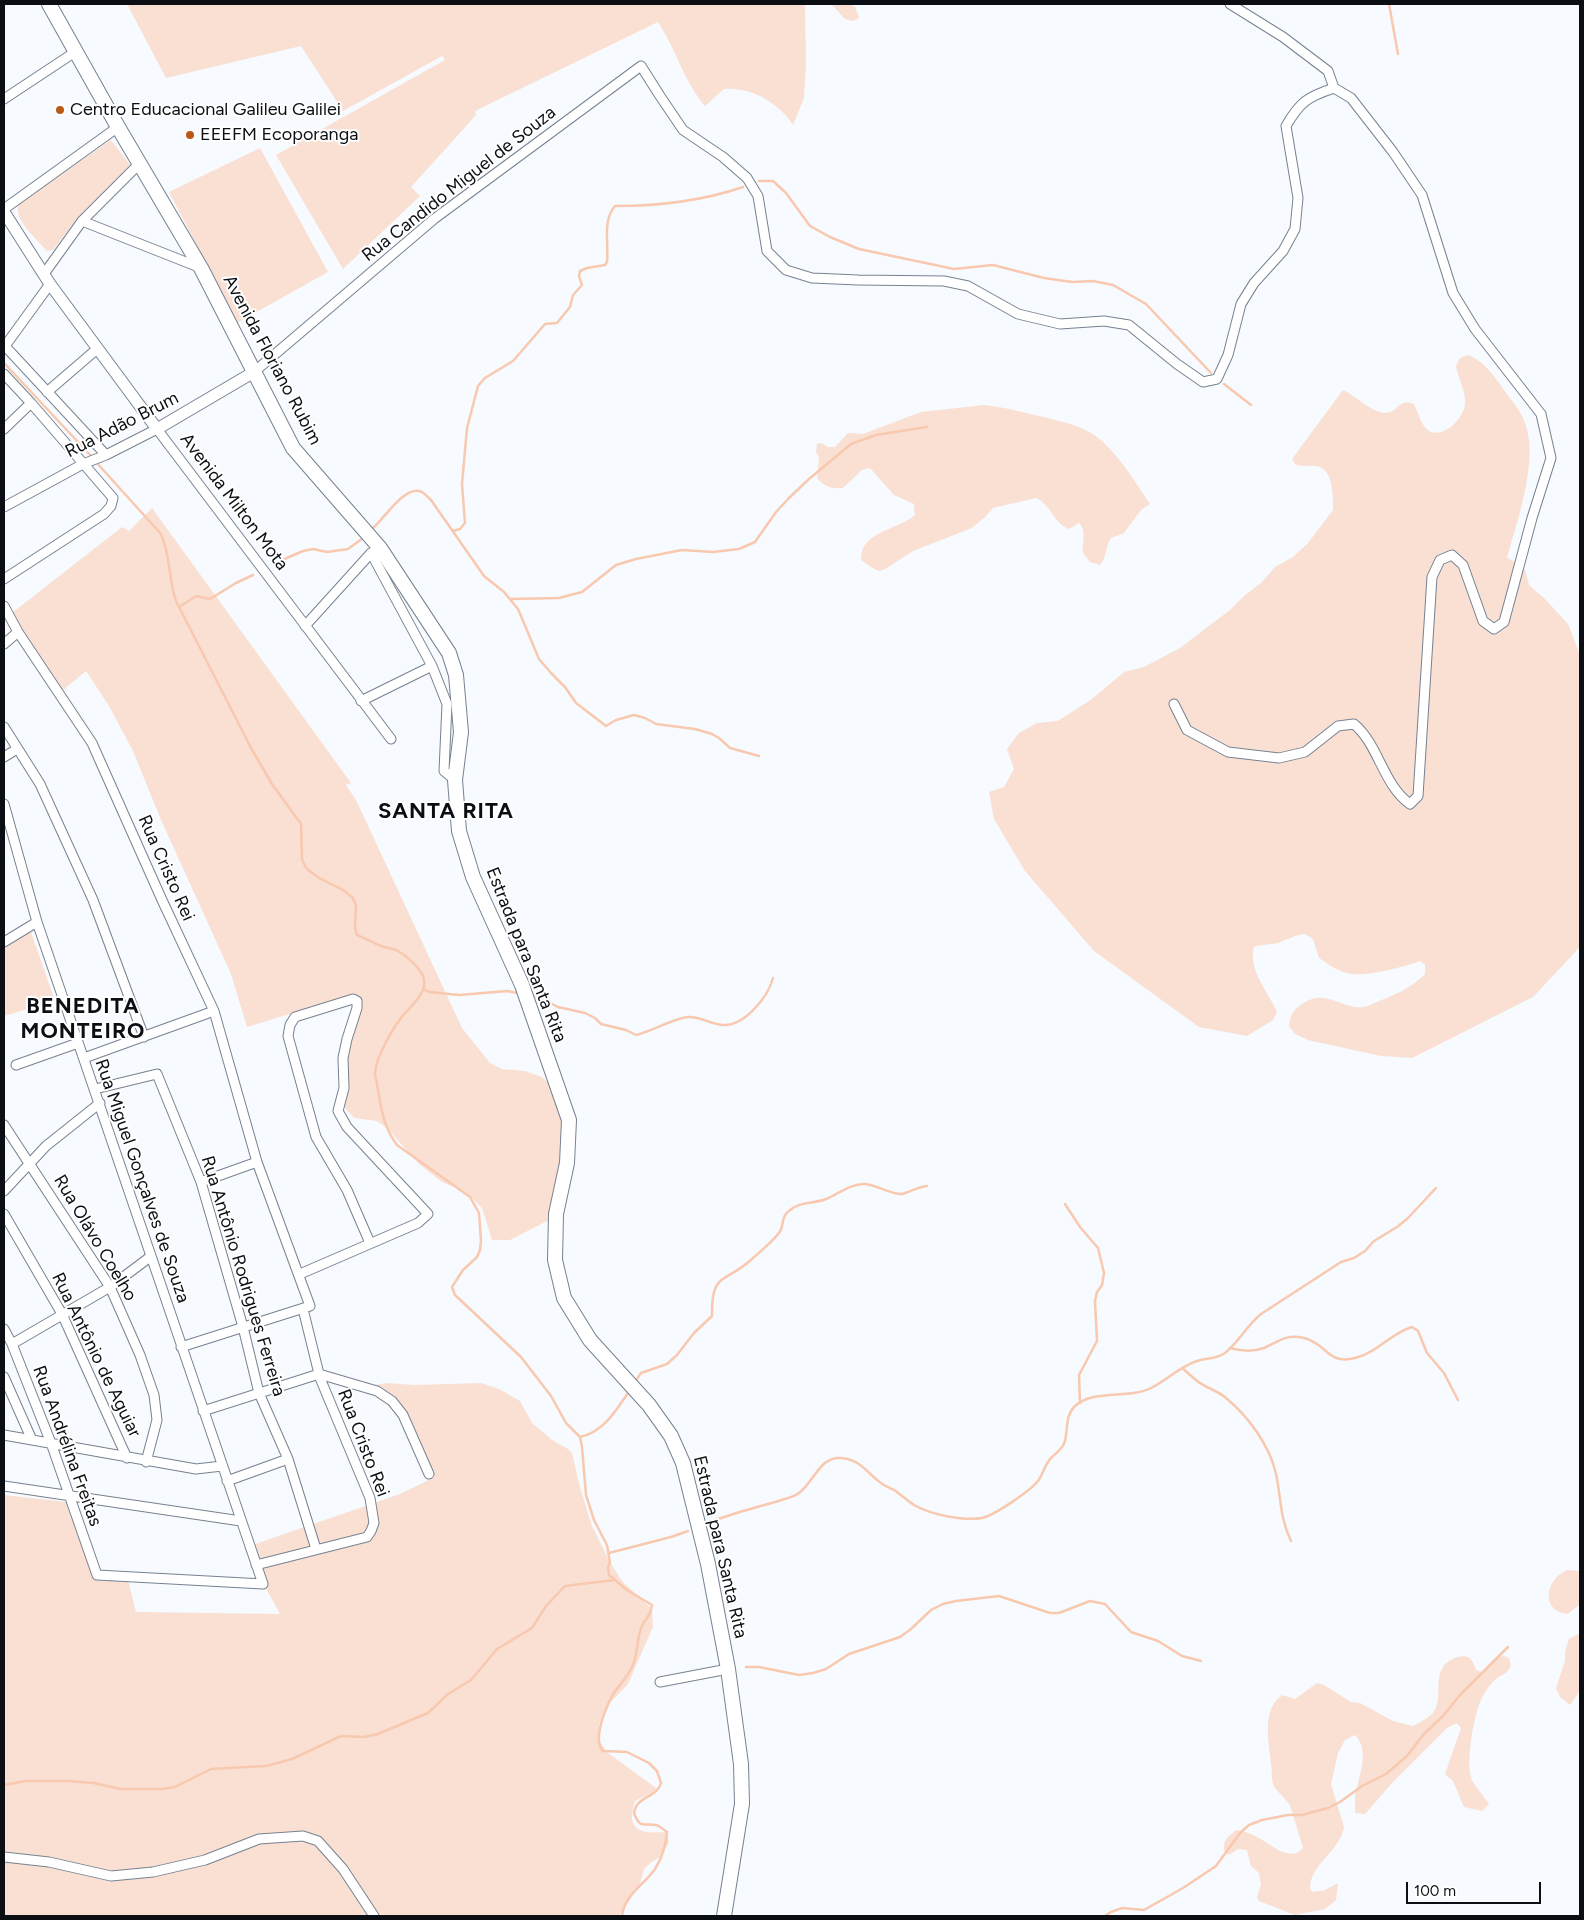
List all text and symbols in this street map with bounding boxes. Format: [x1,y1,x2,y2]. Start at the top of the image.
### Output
place label: Centro Educacional Galileu Galilei [70,99,341,121]
street label: Rua Candido Miguel de Souza [358,102,560,266]
marker: Centro Educacional Galileu Galilei [54,104,66,116]
place label: EEEFM Ecoporanga [200,124,358,146]
marker: EEEFM Ecoporanga [184,129,196,141]
street label: Avenida Floriano Rubim [218,271,326,449]
street label: Rua Adão Brum [62,387,182,463]
street label: Avenida Milton Mota [175,429,293,575]
district label: SANTA RITA [377,799,515,825]
street label: Rua Cristo Rei [133,812,199,924]
street label: Estrada para Santa Rita [481,864,571,1046]
district label: BENEDITA MONTEIRO [20,994,146,1046]
street label: Rua Miguel Gonçalves de Souza [90,1056,194,1306]
street label: Rua Antônio Rodrigues Ferreira [196,1153,290,1399]
street label: Rua Olávo Coelho [49,1171,141,1305]
street label: Rua Antônio de Aguiar [47,1269,145,1441]
street label: Rua Andrélina Freitas [28,1363,106,1529]
street label: Rua Cristo Rei [333,1386,393,1500]
street label: Estrada para Santa Rita [688,1454,752,1640]
scale bar [1409,1872,1544,1904]
text: 100 m [1414,1882,1456,1900]

